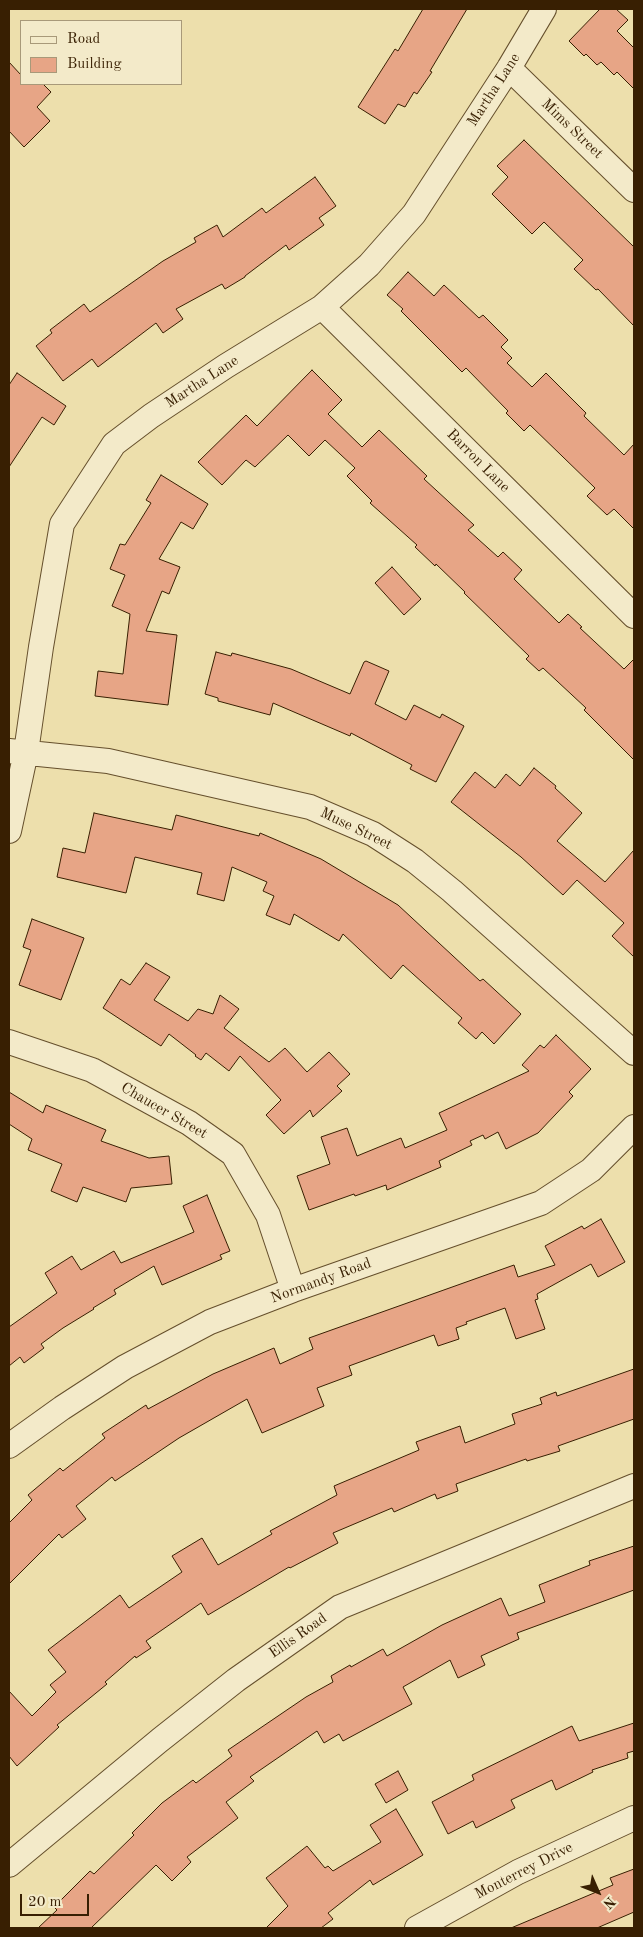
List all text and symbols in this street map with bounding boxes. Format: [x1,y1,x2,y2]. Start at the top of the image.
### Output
legend [20,20,182,85]
text: Road [67,32,100,47]
street label: Martha Lane [464,50,524,130]
text: Building [67,57,122,72]
street label: Mims Street [537,95,607,163]
street label: Martha Lane [162,352,242,412]
street label: Barron Lane [443,426,513,496]
street label: Muse Street [317,804,395,854]
street label: Chaucer Street [117,1079,211,1143]
street label: Normandy Road [268,1254,374,1308]
street label: Ellis Road [266,1610,330,1662]
street label: Monterrey Drive [472,1839,576,1903]
north arrow [573,1867,623,1917]
scale bar [22,1884,91,1916]
text: N [600,1894,618,1911]
text: 20 m [28,1895,62,1910]

